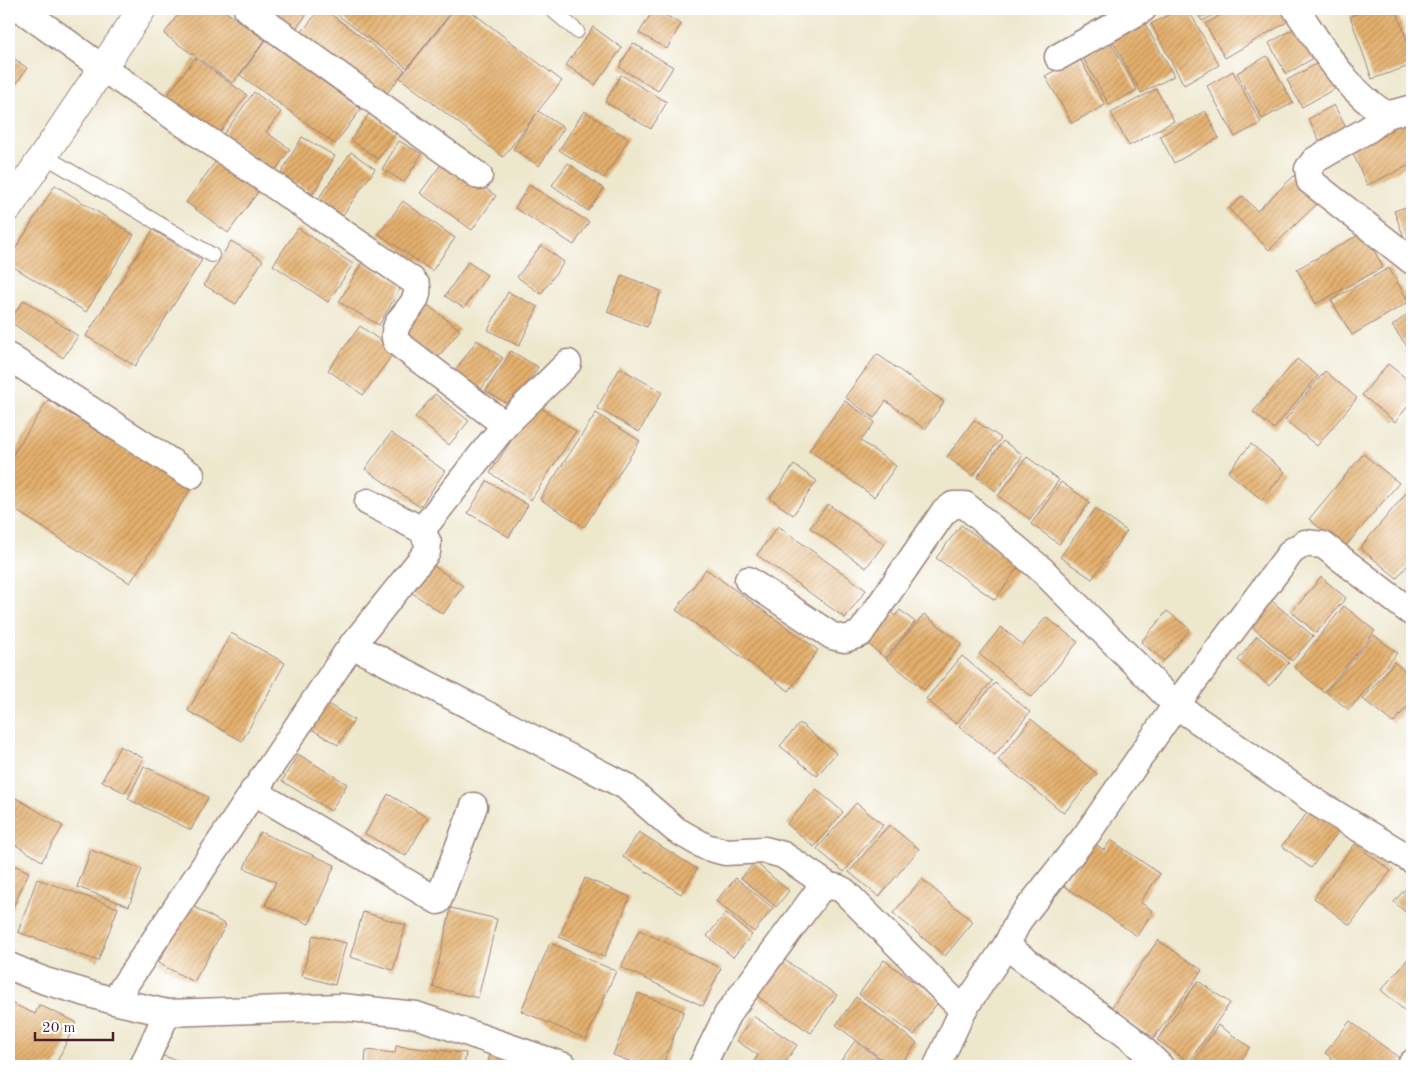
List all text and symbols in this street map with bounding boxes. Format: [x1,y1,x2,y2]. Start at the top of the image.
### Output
scale bar [35,1010,112,1042]
text: 20 m [42,1021,76,1036]

